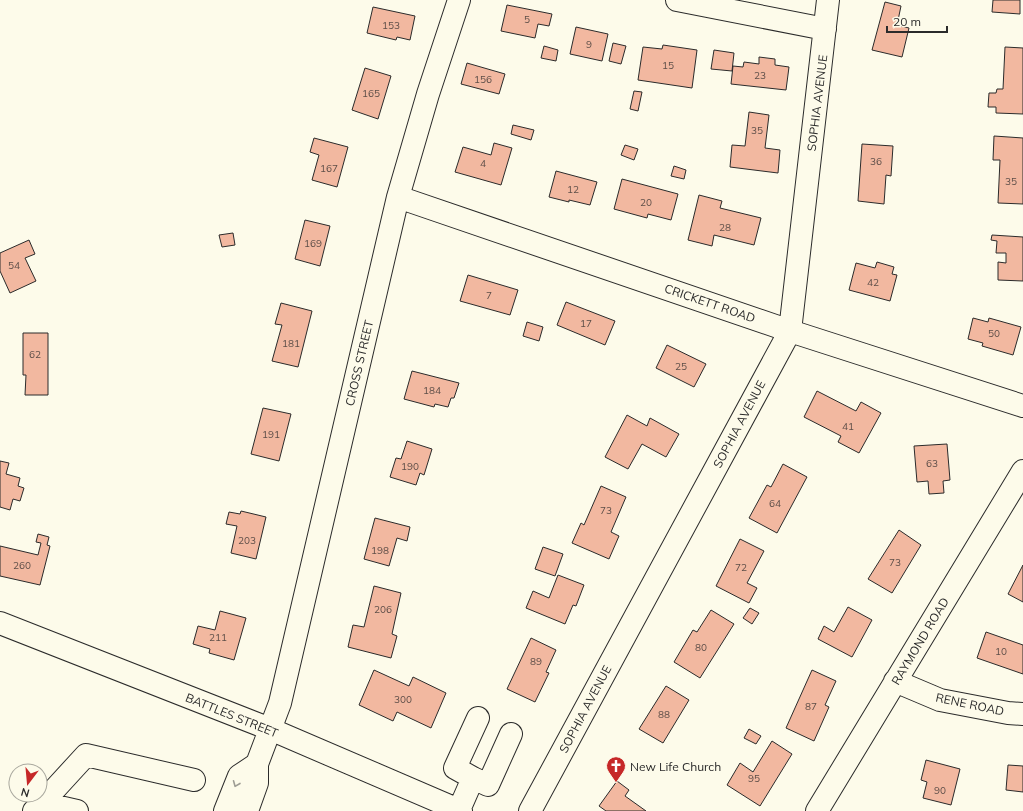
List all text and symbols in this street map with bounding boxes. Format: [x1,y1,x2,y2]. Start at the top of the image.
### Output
scale bar [887,8,947,34]
house number: 5 [524,13,530,26]
text: 20 m [893,14,921,29]
house number: 153 [382,19,400,32]
house number: 9 [586,38,592,51]
street label: SOPHIA AVENUE [804,54,830,152]
house number: 15 [662,59,674,72]
house number: 23 [754,69,766,82]
house number: 156 [474,73,492,86]
house number: 165 [362,87,380,100]
house number: 35 [751,124,763,137]
house number: 36 [870,155,882,168]
house number: 4 [480,157,486,170]
house number: 167 [320,162,338,175]
house number: 35 [1005,175,1017,188]
house number: 12 [567,183,579,196]
house number: 20 [640,196,652,209]
house number: 28 [719,221,731,234]
house number: 169 [304,237,322,250]
house number: 54 [8,259,20,272]
house number: 42 [867,276,879,289]
street label: CRICKETT ROAD [663,280,758,326]
house number: 7 [486,289,492,302]
house number: 17 [580,317,592,330]
street label: CROSS STREET [342,318,376,407]
house number: 50 [988,327,1000,340]
house number: 181 [282,337,300,350]
house number: 62 [29,348,41,361]
house number: 25 [675,360,687,373]
street label: SOPHIA AVENUE [710,378,768,470]
house number: 184 [423,384,441,397]
house number: 41 [842,420,854,433]
house number: 191 [262,428,280,441]
house number: 63 [926,457,938,470]
house number: 190 [401,460,419,473]
house number: 64 [769,497,781,510]
house number: 73 [600,504,612,517]
house number: 203 [238,534,256,547]
house number: 198 [371,544,389,557]
house number: 73 [889,556,901,569]
house number: 260 [13,559,31,572]
house number: 72 [735,561,747,574]
street label: RAYMOND ROAD [888,595,952,687]
house number: 206 [374,603,392,616]
house number: 211 [209,631,227,644]
house number: 80 [695,641,707,654]
house number: 10 [995,645,1007,658]
house number: 89 [530,655,542,668]
street label: SOPHIA AVENUE [556,663,614,755]
street label: RENE ROAD [934,689,1006,719]
street label: BATTLES STREET [183,690,281,741]
house number: 300 [394,693,412,706]
house number: 87 [805,700,817,713]
house number: 88 [658,708,670,721]
church icon: New Life Church [605,755,627,783]
place label: New Life Church [630,759,721,774]
north arrow [8,763,48,803]
house number: 95 [748,772,760,785]
one-way arrow [233,780,241,787]
house number: 90 [934,784,946,797]
text: N [19,785,31,800]

